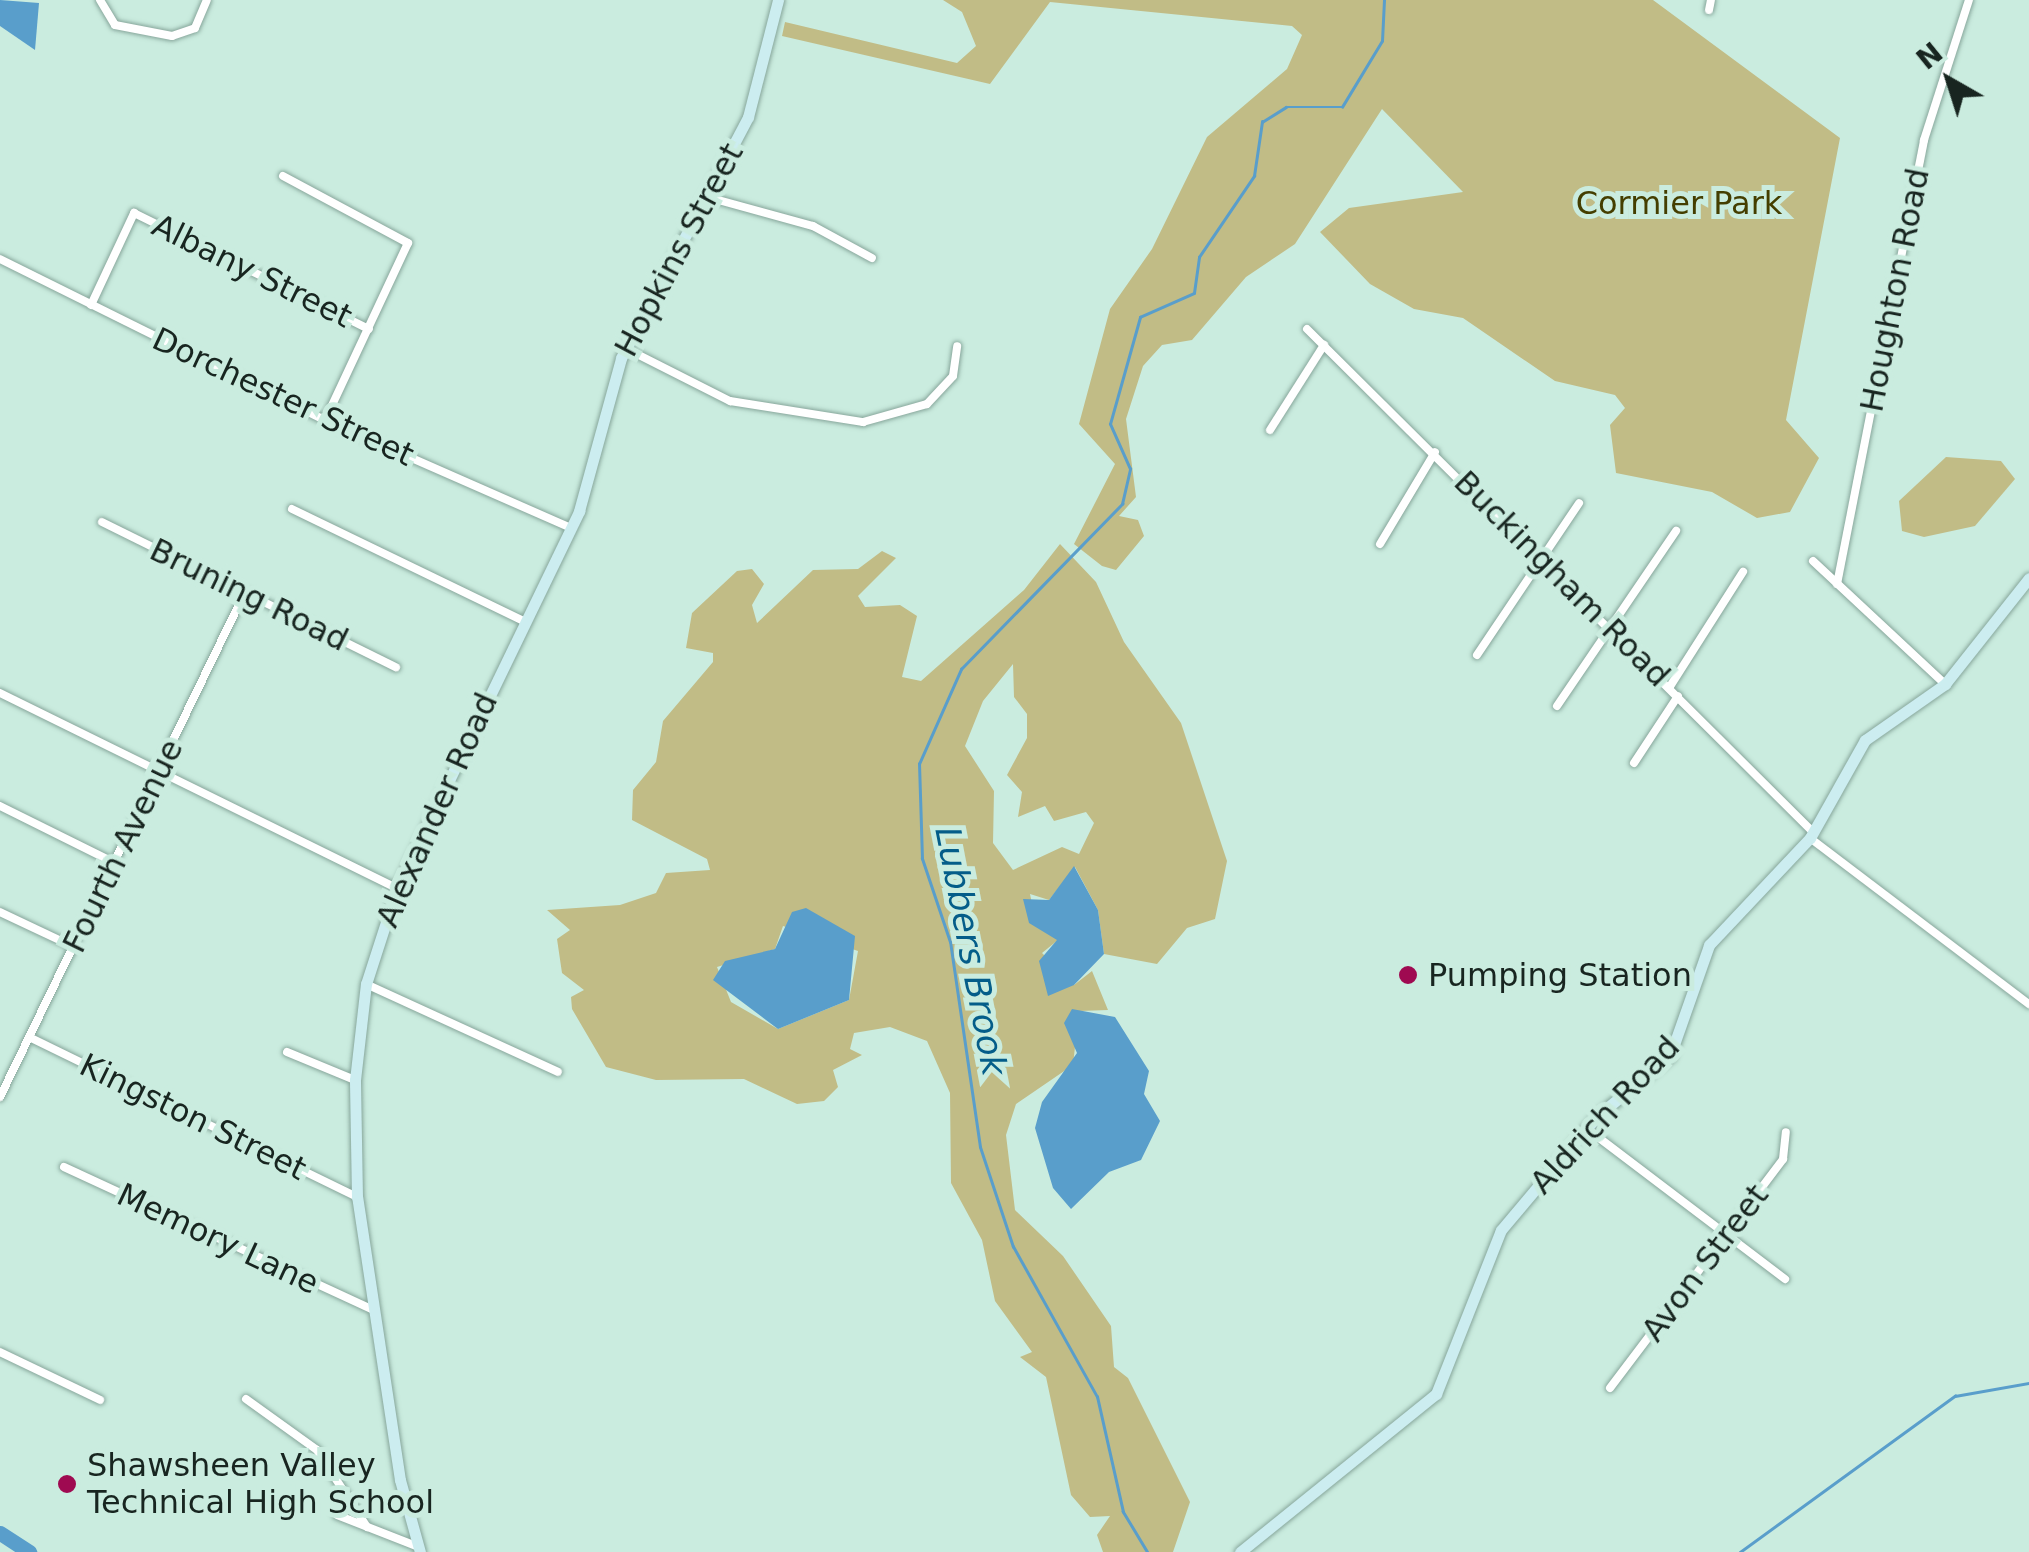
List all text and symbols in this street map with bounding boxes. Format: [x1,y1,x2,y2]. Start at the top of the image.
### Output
north arrow [1899,30,1999,130]
text: N [1910,36,1949,76]
street label: Hopkins Street [607,137,751,363]
street label: Houghton Road [1853,165,1937,415]
park label: Cormier Park [1576,184,1782,222]
street label: Albany Street [146,206,358,336]
street label: Dorchester Street [146,320,420,474]
street label: Buckingham Road [1446,463,1678,695]
street label: Bruning Road [144,530,354,660]
street label: Alexander Road [368,687,506,933]
street label: Fourth Avenue [55,733,191,959]
water label: Lubbers Brook [926,823,1016,1079]
place label: Pumping Station [1428,956,1692,994]
marker: Pumping Station [1397,964,1419,986]
street label: Aldrich Road [1522,1028,1688,1202]
street label: Kingston Street [74,1046,312,1188]
street label: Memory Lane [111,1176,325,1302]
street label: Avon Street [1634,1177,1776,1349]
place label: Shawsheen Valley Technical High School [87,1447,434,1522]
marker: Shawsheen Valley Technical High School [56,1473,78,1495]

